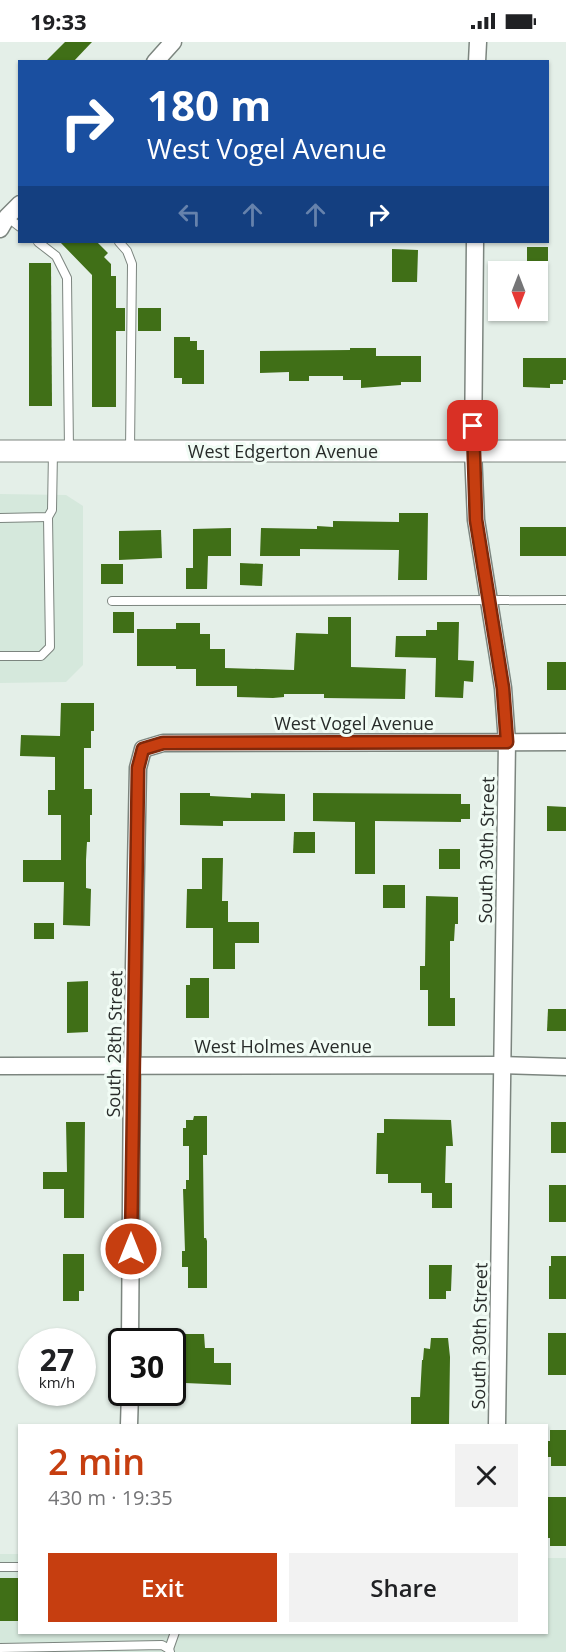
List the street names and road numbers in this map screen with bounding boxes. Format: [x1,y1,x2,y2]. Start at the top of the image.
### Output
street label: West Edgerton Avenue [188,439,378,463]
street label: West Vogel Avenue [274,711,434,735]
street label: South 30th Street [473,776,499,924]
street label: South 28th Street [101,970,127,1118]
street label: West Holmes Avenue [194,1034,372,1058]
street label: South 30th Street [466,1262,492,1410]

